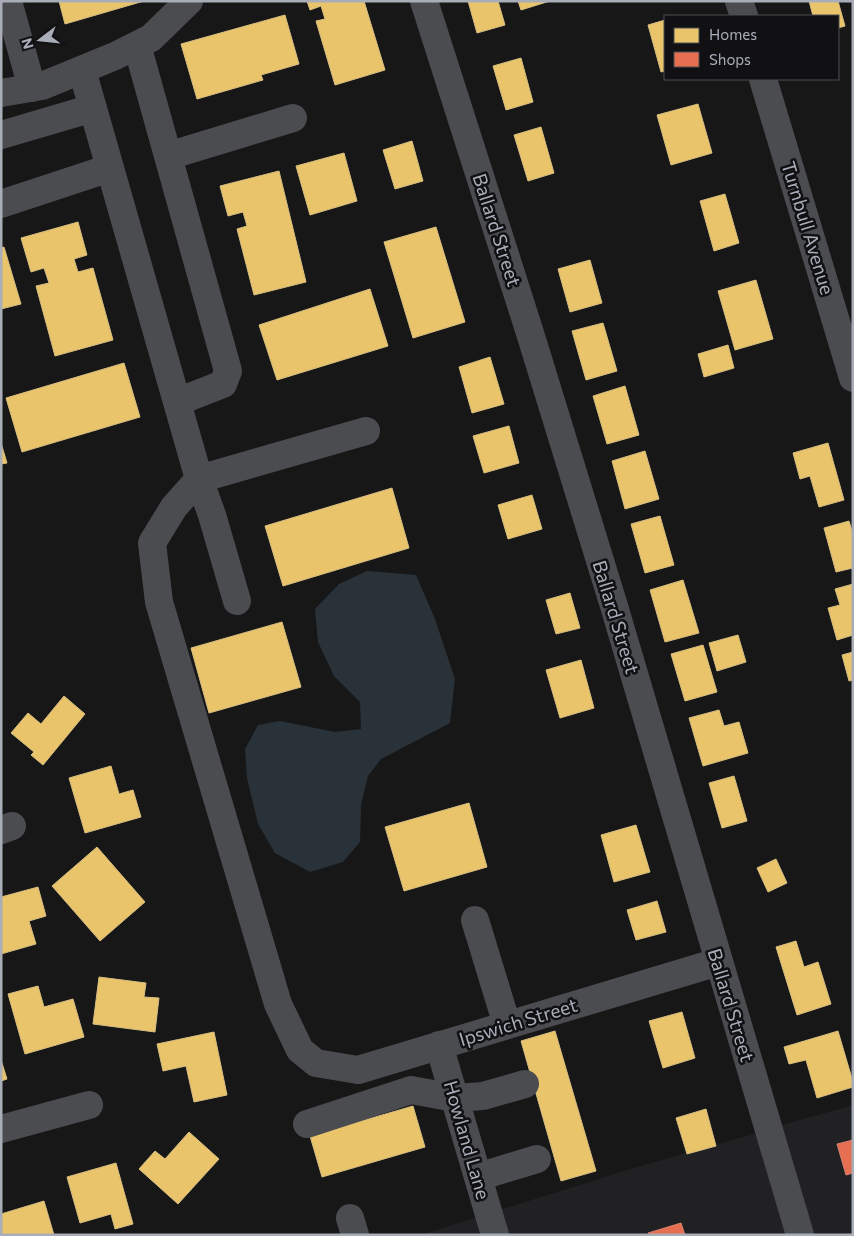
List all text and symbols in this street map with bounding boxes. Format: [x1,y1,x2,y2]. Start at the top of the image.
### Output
north arrow [15,15,65,65]
legend [664,15,839,80]
text: Homes [709,25,757,43]
text: N [17,36,37,51]
text: Shops [709,50,751,68]
street label: Turnbull Avenue [777,158,840,297]
street label: Ballard Street [468,170,527,289]
street label: Ballard Street [588,557,645,677]
street label: Ballard Street [703,945,760,1065]
street label: Ipswich Street [456,993,580,1050]
street label: Howland Lane [440,1078,495,1202]

